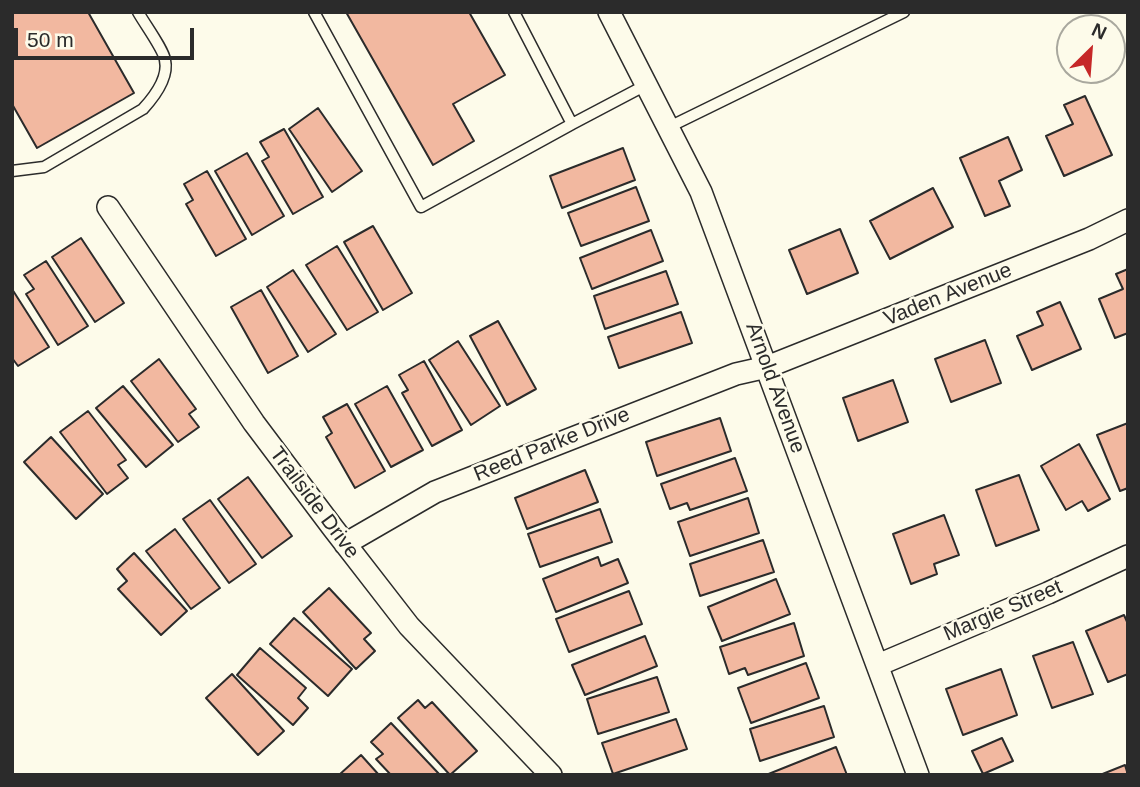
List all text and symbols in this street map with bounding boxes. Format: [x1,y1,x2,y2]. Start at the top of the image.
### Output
scale bar [18,14,198,58]
north arrow [1056,14,1126,84]
text: N [1089,19,1110,44]
text: 50 m [27,28,74,51]
street label: Vaden Avenue [880,258,1016,332]
street label: Arnold Avenue [740,319,810,457]
street label: Reed Parke Drive [470,402,634,488]
street label: Trailside Drive [264,442,364,564]
street label: Margie Street [940,575,1066,647]

